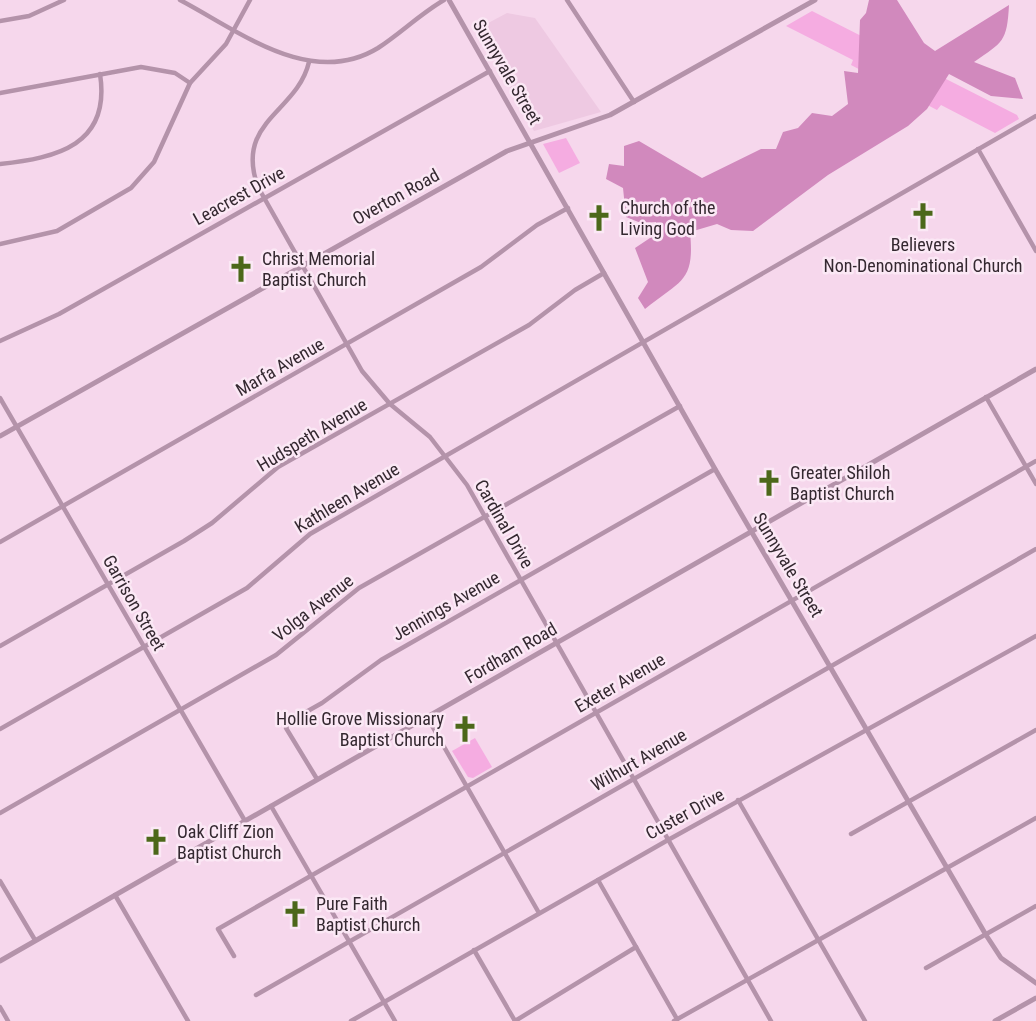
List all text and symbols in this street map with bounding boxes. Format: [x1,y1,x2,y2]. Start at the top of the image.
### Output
street label: Sunnyvale Street [469,15,546,128]
street label: Leacrest Drive [189,162,288,229]
street label: Overton Road [349,164,443,229]
place label: Church of the Living God [620,197,715,239]
church icon: Believers Non-Denominational Church [908,201,938,231]
church icon: Church of the Living God [584,203,614,233]
place label: Believers Non-Denominational Church [824,234,1022,276]
place label: Christ Memorial Baptist Church [262,248,375,290]
church icon: Christ Memorial Baptist Church [226,254,256,284]
street label: Marfa Avenue [232,333,327,400]
street label: Hudspeth Avenue [253,394,370,476]
street label: Kathleen Avenue [291,458,403,537]
place label: Greater Shiloh Baptist Church [790,462,894,504]
church icon: Greater Shiloh Baptist Church [754,468,784,498]
street label: Cardinal Drive [471,476,538,572]
street label: Sunnyvale Street [749,509,828,621]
street label: Garrison Street [99,551,170,654]
street label: Jennings Avenue [388,566,503,645]
street label: Volga Avenue [268,570,357,646]
street label: Fordham Road [461,618,561,687]
street label: Exeter Avenue [571,648,668,717]
place label: Hollie Grove Missionary Baptist Church [276,708,445,750]
church icon: Hollie Grove Missionary Baptist Church [450,714,480,744]
street label: Wilhurt Avenue [587,724,690,795]
street label: Custer Drive [642,783,728,844]
place label: Oak Cliff Zion Baptist Church [177,821,281,863]
church icon: Oak Cliff Zion Baptist Church [141,827,171,857]
place label: Pure Faith Baptist Church [316,893,420,935]
church icon: Pure Faith Baptist Church [280,899,310,929]

